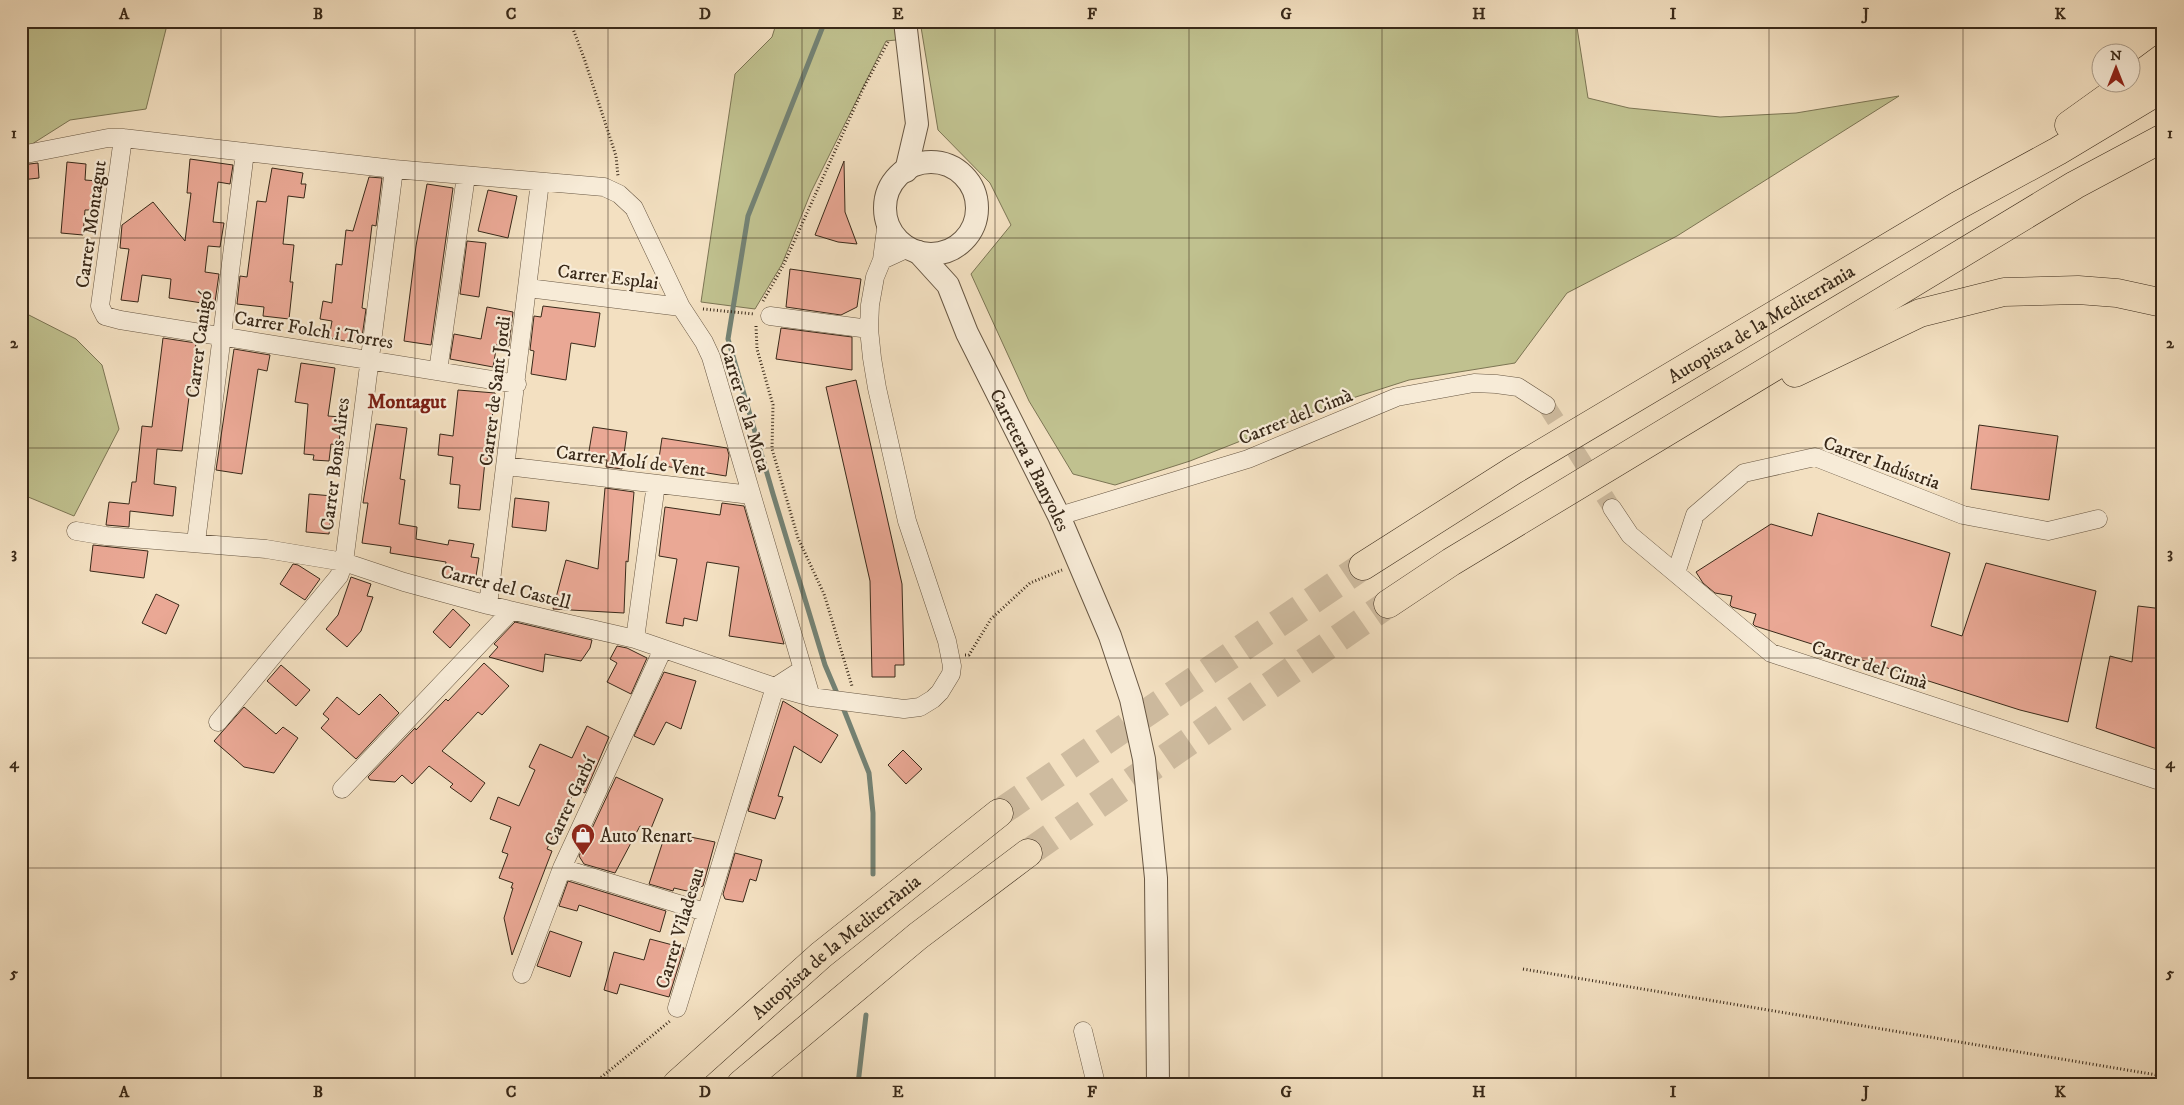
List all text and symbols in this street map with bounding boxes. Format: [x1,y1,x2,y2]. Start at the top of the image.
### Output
text: A [118,4,130,24]
text: B [313,4,323,24]
text: C [506,4,516,24]
text: D [699,4,711,24]
text: E [892,4,904,24]
text: F [1087,4,1097,24]
text: G [1280,4,1292,24]
text: H [1472,4,1486,24]
text: I [1670,4,1677,24]
text: J [1861,4,1870,24]
text: K [2054,4,2066,24]
north arrow [2092,42,2142,92]
text: N [2110,47,2122,65]
text: 1 [11,123,17,143]
text: 1 [2167,123,2173,143]
street label: Carrer Montagut [71,159,112,290]
street label: Carrer Esplai [556,260,660,295]
street label: Autopista de la Mediterrània [1664,260,1859,389]
street label: Carrer Canigó [182,289,217,399]
street label: Carrer Folch i Torres [233,307,395,354]
street label: Carrer de Sant Jordi [475,315,516,468]
text: 2 [10,333,19,353]
text: 2 [2166,333,2175,353]
street label: Carrer de la Mota [714,340,775,475]
street label: Carrer del Cimà [1235,384,1356,451]
street label: Carretera a Banyoles [984,385,1074,535]
district label: Montagut [368,390,447,415]
street label: Carrer Bons Aires [316,396,355,532]
street label: Carrer Indústria [1820,432,1943,495]
street label: Carrer Molí de Vent [554,441,707,482]
text: 3 [11,543,17,563]
text: 3 [2167,543,2173,563]
street label: Carrer del Castell [438,560,573,615]
street label: Carrer del Cimà [1809,636,1931,695]
street label: Carrer Garbí [540,752,602,850]
text: 4 [8,753,19,773]
text: 4 [2164,753,2175,773]
shop icon: Auto Renart [570,822,596,856]
place label: Auto Renart [600,825,692,848]
street label: Carrer Viladesau [651,865,710,992]
street label: Autopista de la Mediterrània [747,870,926,1025]
text: 5 [9,963,18,983]
text: 5 [2165,963,2174,983]
text: A [118,1082,130,1102]
text: B [313,1082,323,1102]
text: C [506,1082,516,1102]
text: D [699,1082,711,1102]
text: E [892,1082,904,1102]
text: F [1087,1082,1097,1102]
text: G [1280,1082,1292,1102]
text: H [1472,1082,1486,1102]
text: I [1670,1082,1677,1102]
text: J [1861,1082,1870,1102]
text: K [2054,1082,2066,1102]

